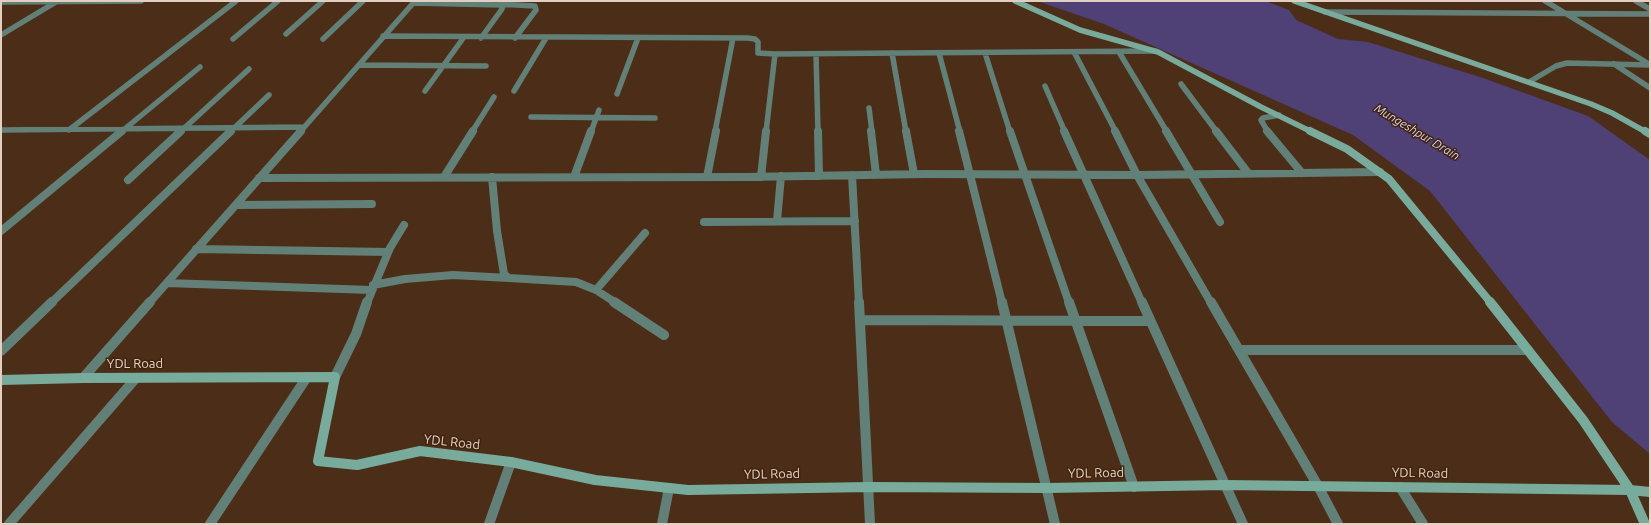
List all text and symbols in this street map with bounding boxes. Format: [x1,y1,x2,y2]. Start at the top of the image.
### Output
water label: Mungeshpur Drain [1372,101,1462,163]
street label: YDL Road [107,356,163,372]
street label: YDL Road [423,431,481,453]
street label: YDL Road [1068,465,1124,481]
street label: YDL Road [1392,465,1448,481]
street label: YDL Road [744,466,800,482]

